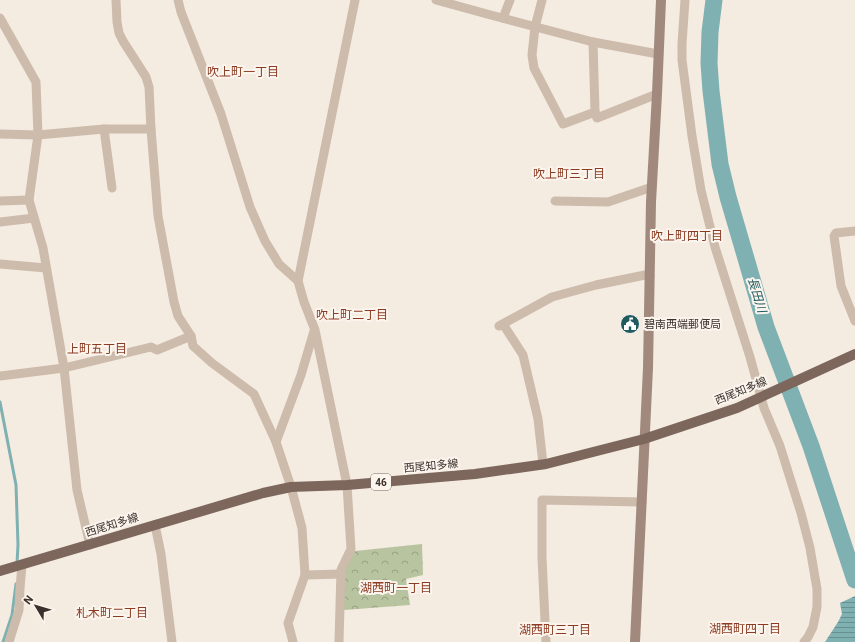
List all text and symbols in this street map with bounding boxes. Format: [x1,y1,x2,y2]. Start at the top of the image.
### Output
district label: 吹上町一丁目 [207,65,279,79]
district label: 吹上町三丁目 [533,167,605,181]
district label: 吹上町四丁目 [651,229,723,243]
water label: 長田川 [745,276,770,316]
district label: 吹上町二丁目 [316,308,388,322]
public building icon: 碧南西端郵便局 [619,313,641,335]
place label: 碧南西端郵便局 [644,318,721,331]
district label: 上町五丁目 [67,342,127,356]
street label: 西尾知多線 [713,375,769,407]
street label: 西尾知多線 [403,457,459,475]
road number: 46 [371,474,391,490]
street label: 西尾知多線 [84,511,140,539]
district label: 湖西町一丁目 [360,581,432,595]
north arrow [16,586,56,626]
text: N [21,593,36,607]
district label: 札木町二丁目 [76,606,148,620]
district label: 湖西町四丁目 [709,622,781,636]
district label: 湖西町三丁目 [519,623,591,637]

